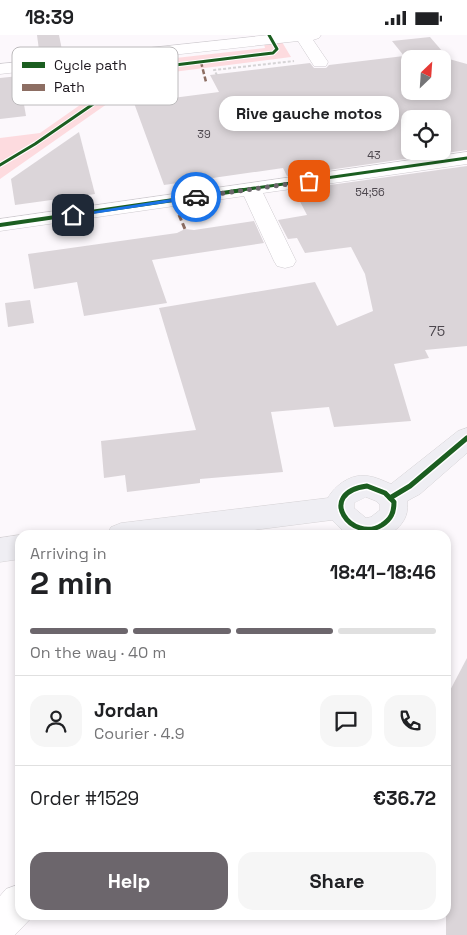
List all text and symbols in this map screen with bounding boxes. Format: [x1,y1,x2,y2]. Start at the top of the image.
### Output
text: 18:39 [25,5,74,30]
legend [12,47,178,105]
north arrow [401,50,451,100]
map controls [401,50,451,160]
text: Cycle path [54,56,127,74]
text: Path [54,78,85,96]
callout: Rive gauche motos [219,96,399,131]
text: Rive gauche motos [236,103,382,124]
button: locate [401,110,451,160]
house number: 39 [197,127,211,141]
house number: 43 [367,148,381,162]
pin [288,160,330,202]
icon: bag [295,167,323,195]
courier [171,172,221,222]
icon: car [182,183,210,211]
house number: 54;56 [355,185,385,199]
pin [52,194,94,236]
icon: home [59,201,87,229]
house number: 75 [429,322,445,340]
text: Arriving in [30,543,107,564]
text: 18:41–18:46 [330,560,436,585]
text: 2 min [30,563,113,603]
text: On the way · 40 m [30,642,166,663]
button: person [30,695,82,747]
button: chat [320,695,372,747]
button: phone [384,695,436,747]
text: Jordan [94,698,159,723]
text: Courier · 4.9 [94,723,184,744]
text: Order #1529 [30,786,139,811]
text: €36.72 [373,786,436,811]
button: Help [30,852,228,910]
button: Share [238,852,436,910]

